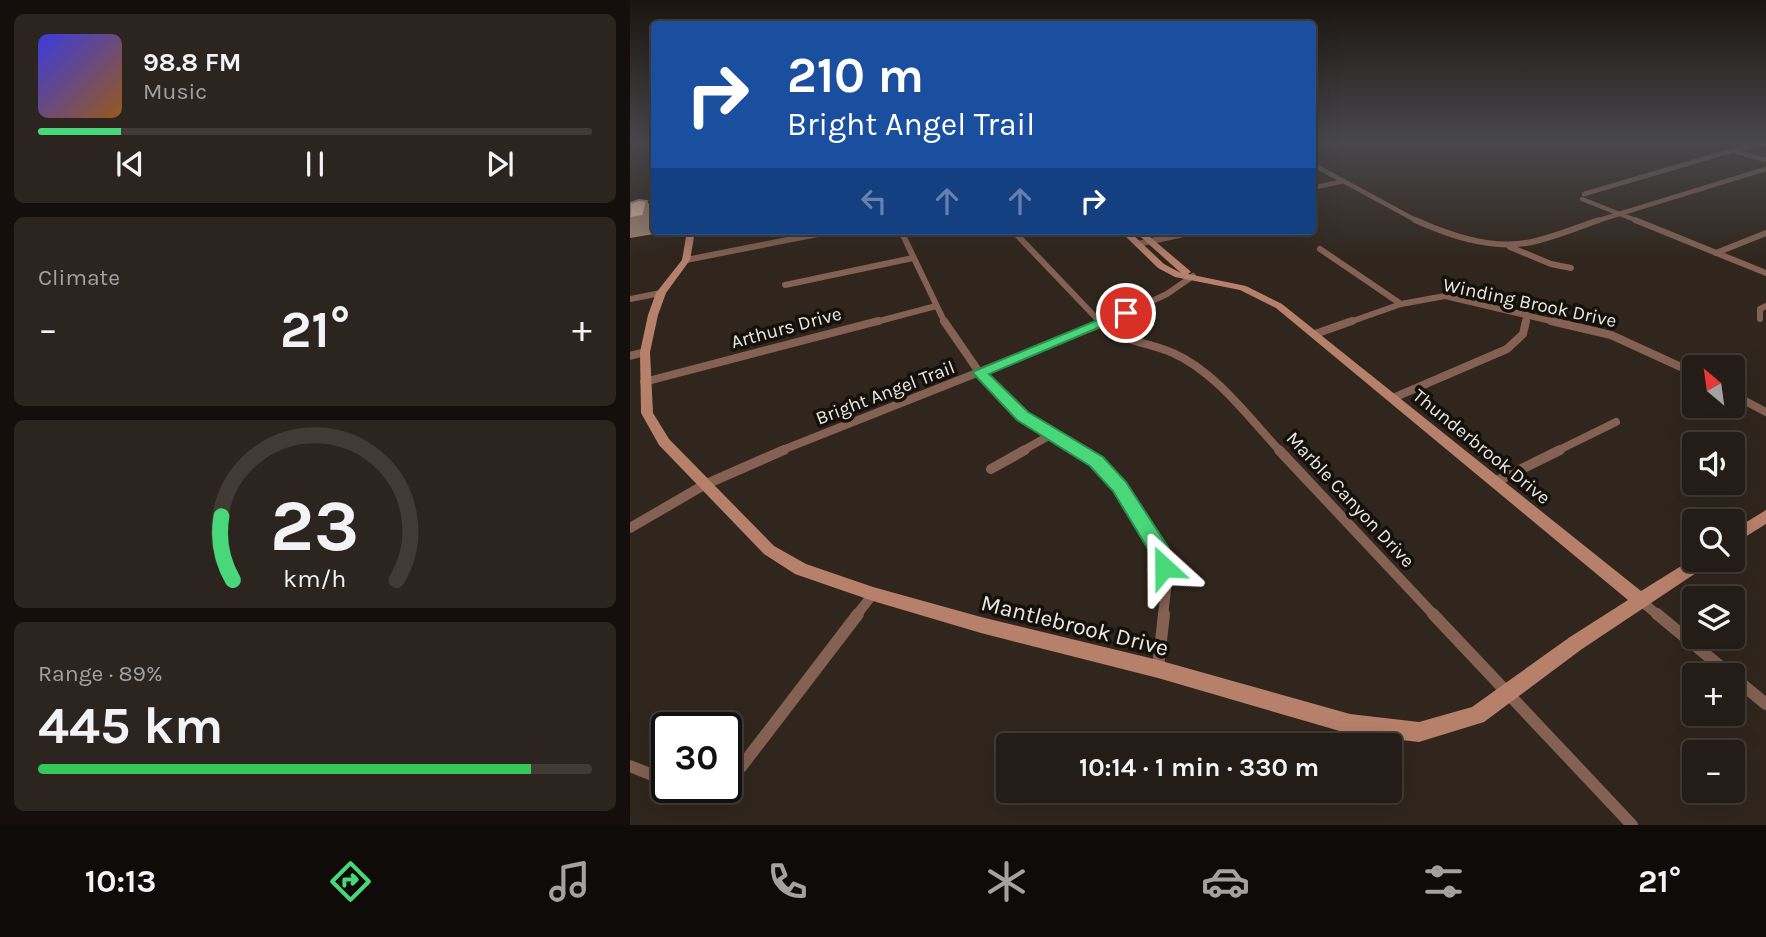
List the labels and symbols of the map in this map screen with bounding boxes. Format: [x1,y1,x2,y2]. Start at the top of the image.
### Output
street label: Winding Brook Drive [1441,274,1619,332]
pin [1096,283,1156,343]
street label: Arthurs Drive [729,303,844,353]
north arrow [1682,355,1745,418]
street label: Bright Angel Trail [813,356,958,430]
street label: Thunderbrook Drive [1408,385,1554,509]
street label: Marble Canyon Drive [1282,427,1419,572]
position arrow [1127,530,1201,604]
street label: Mantlebrook Drive [978,589,1171,662]
speed limit sign: 30 [651,712,742,803]

